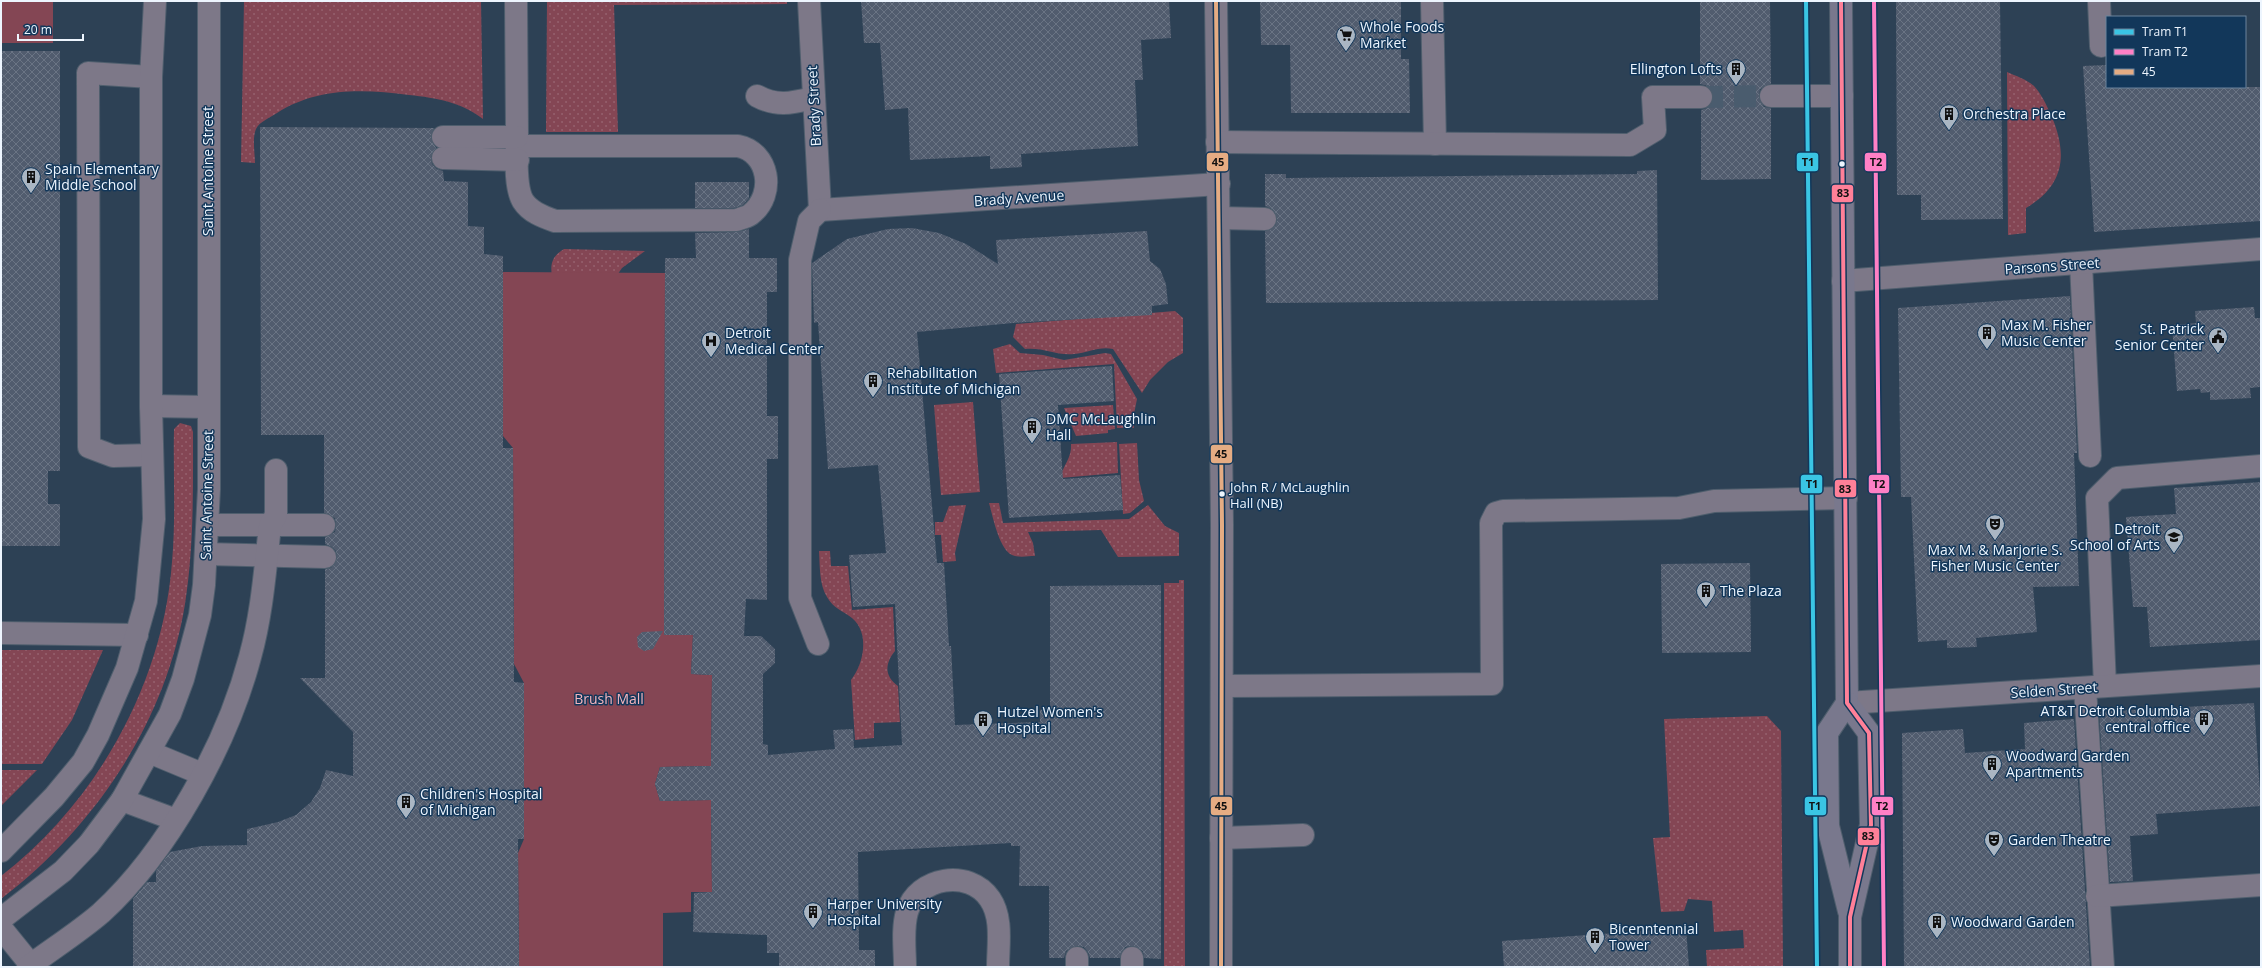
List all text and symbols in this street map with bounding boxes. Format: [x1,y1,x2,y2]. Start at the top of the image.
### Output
scale bar [18,16,83,42]
legend [2106,16,2246,88]
place label: Whole Foods Market [1360,17,1445,52]
text: 20 m [24,21,52,38]
text: Tram T1 [2142,23,2188,40]
supermarket icon: Whole Foods Market [1335,24,1357,52]
text: Tram T2 [2142,43,2188,60]
building icon: Ellington Lofts [1725,58,1747,86]
place label: Ellington Lofts [1630,59,1722,78]
text: 45 [2142,63,2156,80]
street label: Brady Street [802,65,825,147]
building icon: Orchestra Place [1938,103,1960,131]
place label: Orchestra Place [1963,104,2066,123]
street label: Saint Antoine Street [198,106,217,236]
line badge: 45 [1206,152,1229,172]
line badge: T1 [1796,152,1819,172]
line badge: T2 [1864,152,1887,172]
text: 45 [1212,154,1224,169]
text: T1 [1802,154,1814,169]
text: T2 [1870,154,1882,169]
place label: Spain Elementary Middle School [45,159,160,194]
unlabelled marker [1837,159,1847,169]
building icon: Spain Elementary Middle School [20,166,42,194]
line badge: 83 [1831,184,1854,203]
street label: Brady Avenue [973,185,1065,210]
text: 83 [1837,185,1849,200]
street label: Parsons Street [2004,253,2100,278]
place label: Max M. Fisher Music Center [2001,315,2092,350]
place label: St. Patrick Senior Center [2115,319,2205,354]
building icon: Max M. Fisher Music Center [1976,322,1998,350]
place label: Detroit Medical Center [725,323,823,358]
public building icon: St. Patrick Senior Center [2207,326,2229,354]
hospital icon: Detroit Medical Center [700,330,722,358]
place label: Rehabilitation Institute of Michigan [887,363,1020,398]
building icon: Rehabilitation Institute of Michigan [862,370,884,398]
place label: DMC McLaughlin Hall [1046,409,1156,444]
building icon: DMC McLaughlin Hall [1021,416,1043,444]
street label: Saint Antoine Street [196,430,217,560]
line badge: 45 [1210,444,1233,464]
text: 45 [1215,446,1227,461]
line badge: T1 [1800,474,1823,494]
line badge: T2 [1868,474,1890,494]
text: T1 [1806,476,1818,491]
text: T2 [1873,476,1885,491]
place label: John R / McLaughlin Hall (NB) [1228,478,1350,512]
line badge: 83 [1834,479,1857,498]
text: 83 [1839,481,1851,496]
marker: John R / McLaughlin Hall (NB) [1217,489,1227,499]
theatre icon: Max M. & Marjorie S. Fisher Music Center [1984,513,2006,541]
place label: Detroit School of Arts [2070,519,2160,554]
school or university icon: Detroit School of Arts [2163,526,2185,554]
place label: Max M. & Marjorie S. Fisher Music Center [1927,540,2063,575]
building icon: The Plaza [1695,580,1717,608]
place label: The Plaza [1720,581,1782,600]
street label: Selden Street [2010,677,2098,702]
park label: Brush Mall [574,689,644,708]
place label: AT&T Detroit Columbia central office [2040,701,2190,736]
place label: Hutzel Women's Hospital [997,702,1103,737]
building icon: AT&T Detroit Columbia central office [2193,708,2215,736]
building icon: Hutzel Women's Hospital [972,709,994,737]
place label: Woodward Garden Apartments [2006,746,2130,781]
building icon: Woodward Garden Apartments [1981,753,2003,781]
place label: Children's Hospital of Michigan [420,784,542,819]
building icon: Children's Hospital of Michigan [395,791,417,819]
line badge: 45 [1210,796,1233,816]
line badge: T1 [1804,796,1827,816]
line badge: T2 [1871,796,1894,816]
text: 45 [1215,798,1227,813]
text: T1 [1809,798,1821,813]
text: T2 [1876,798,1888,813]
line badge: 83 [1857,827,1880,846]
text: 83 [1862,828,1874,843]
theatre icon: Garden Theatre [1983,829,2005,857]
place label: Garden Theatre [2008,830,2111,849]
place label: Harper University Hospital [827,894,943,929]
building icon: Harper University Hospital [802,901,824,929]
building icon: Woodward Garden [1926,911,1948,939]
place label: Woodward Garden [1951,912,2075,931]
place label: Bicenntennial Tower [1609,919,1698,954]
building icon: Bicenntennial Tower [1584,926,1606,954]

